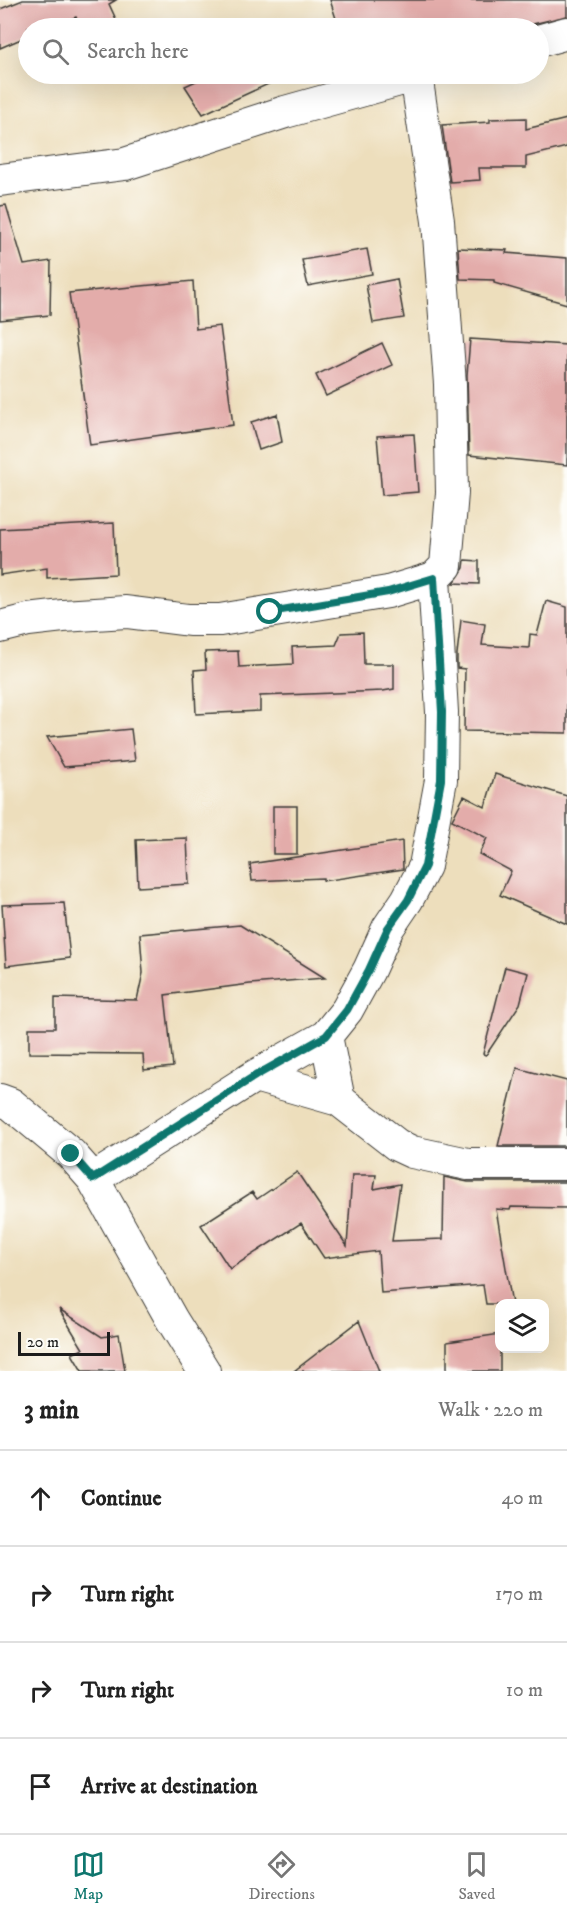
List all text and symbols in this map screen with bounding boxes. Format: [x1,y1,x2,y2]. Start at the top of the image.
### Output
search box [18,18,549,84]
icon: search [39,35,72,68]
text: Search here [87,38,189,65]
route start [256,598,282,624]
route end [57,1140,83,1166]
map controls [495,1299,549,1353]
button: layers [495,1299,549,1353]
scale bar [18,1329,110,1356]
text: 20 m [27,1332,59,1352]
text: 3 min [24,1394,79,1427]
text: Walk · 220 m [438,1398,543,1423]
icon: ahead [24,1482,57,1515]
text: Continue [81,1485,162,1512]
text: 40 m [501,1486,543,1511]
icon: right [24,1578,57,1611]
text: Turn right [81,1581,174,1608]
text: 170 m [495,1582,543,1607]
icon: right [24,1674,57,1707]
text: Turn right [81,1677,174,1704]
text: 10 m [506,1678,543,1703]
icon: arrive [24,1770,57,1803]
text: Arrive at destination [81,1773,258,1800]
tab: Map [72,1848,105,1904]
tab: Directions [248,1848,315,1904]
tab: Saved [458,1848,495,1904]

